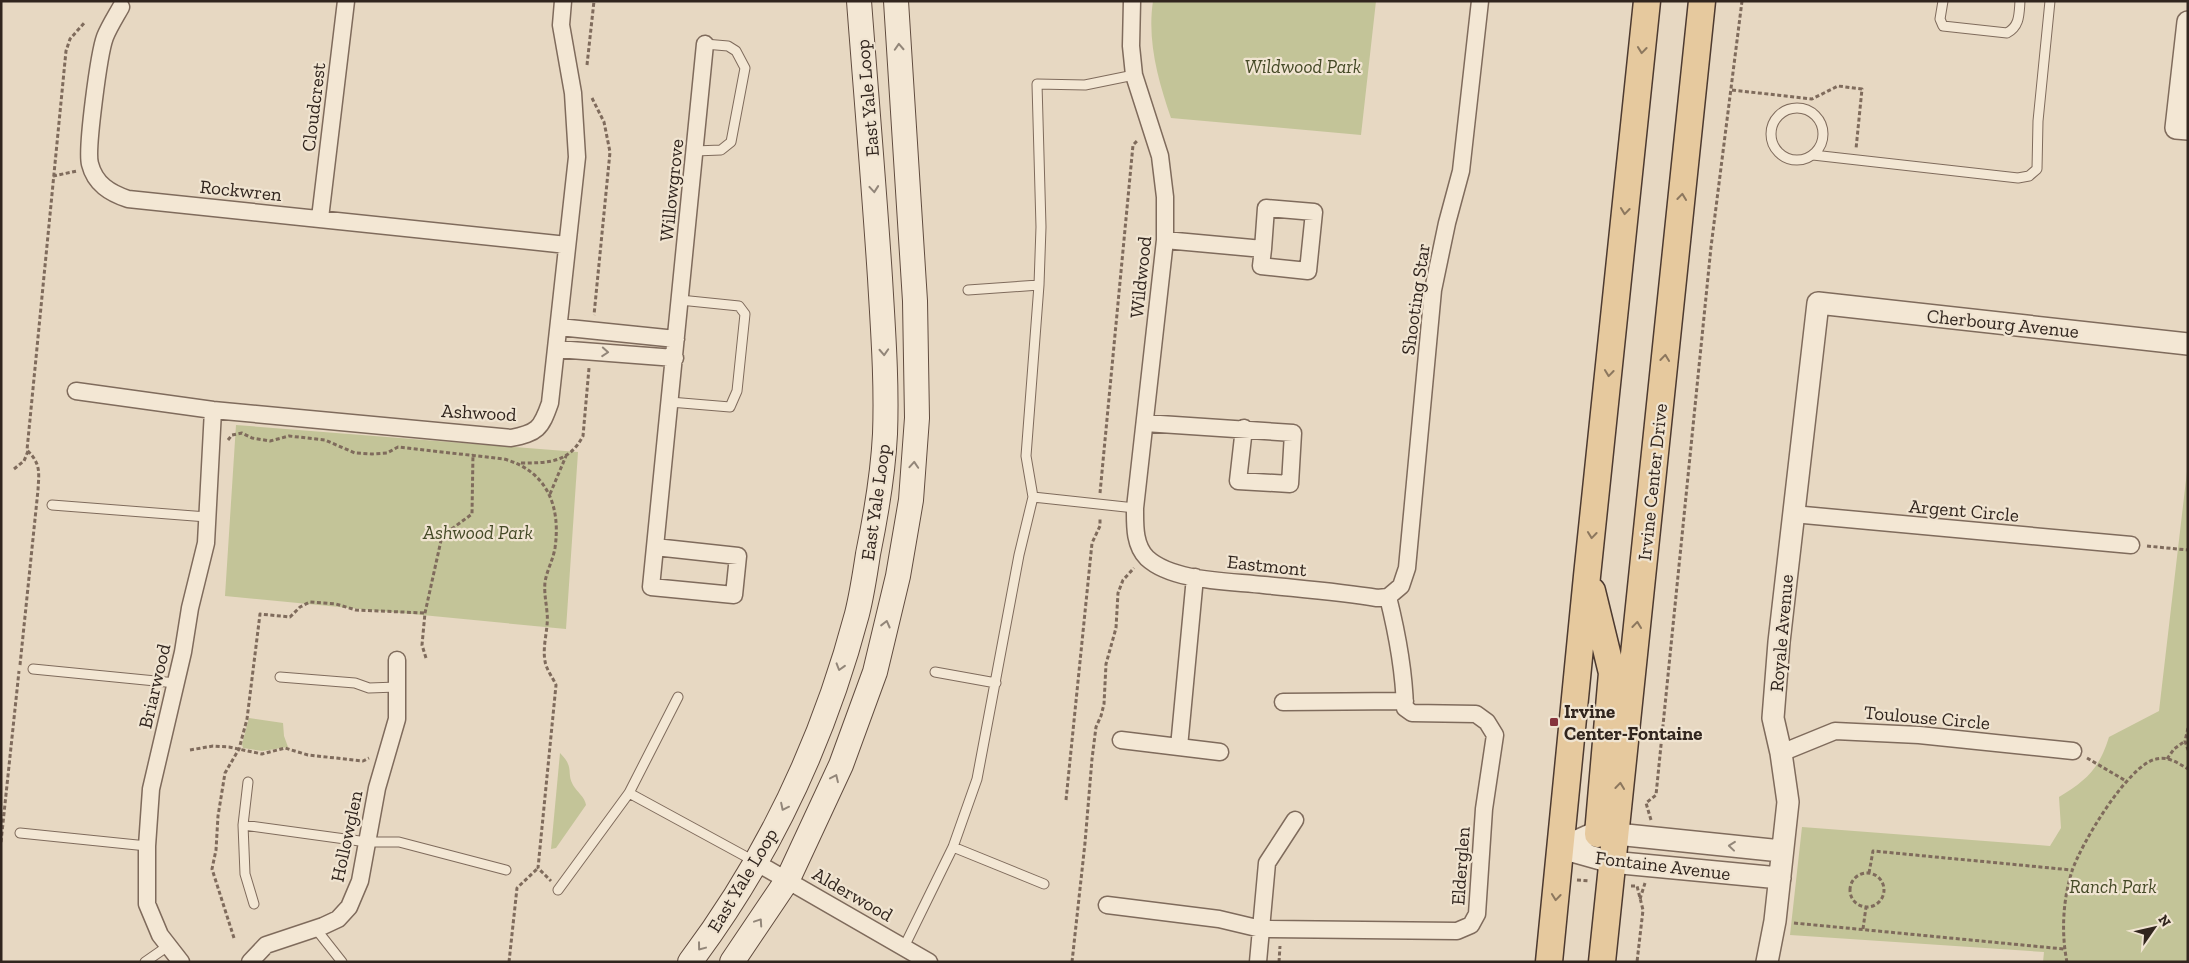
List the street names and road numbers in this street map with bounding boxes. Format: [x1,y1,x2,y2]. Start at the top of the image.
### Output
street label: East Yale Loop [851,38,884,157]
street label: Cloudcrest [297,61,330,153]
street label: Willowgrove [655,138,688,242]
street label: Rockwren [199,175,283,206]
street label: Wildwood [1125,234,1156,319]
street label: Shooting Star [1396,242,1435,356]
street label: Cherbourg Avenue [1926,304,2080,343]
street label: Ashwood [441,399,518,426]
street label: Irvine Center Drive [1633,402,1672,562]
street label: East Yale Loop [856,442,895,562]
street label: Argent Circle [1908,494,2020,527]
street label: Eastmont [1226,550,1308,581]
street label: Royale Avenue [1765,573,1798,693]
street label: Briarwood [134,641,176,731]
street label: Toulouse Circle [1863,701,1991,734]
street label: Hollowglen [326,788,367,884]
street label: East Yale Loop [702,824,783,937]
street label: Elderglen [1446,826,1475,906]
street label: Fontaine Avenue [1594,846,1732,885]
street label: Alderwood [808,862,898,927]

